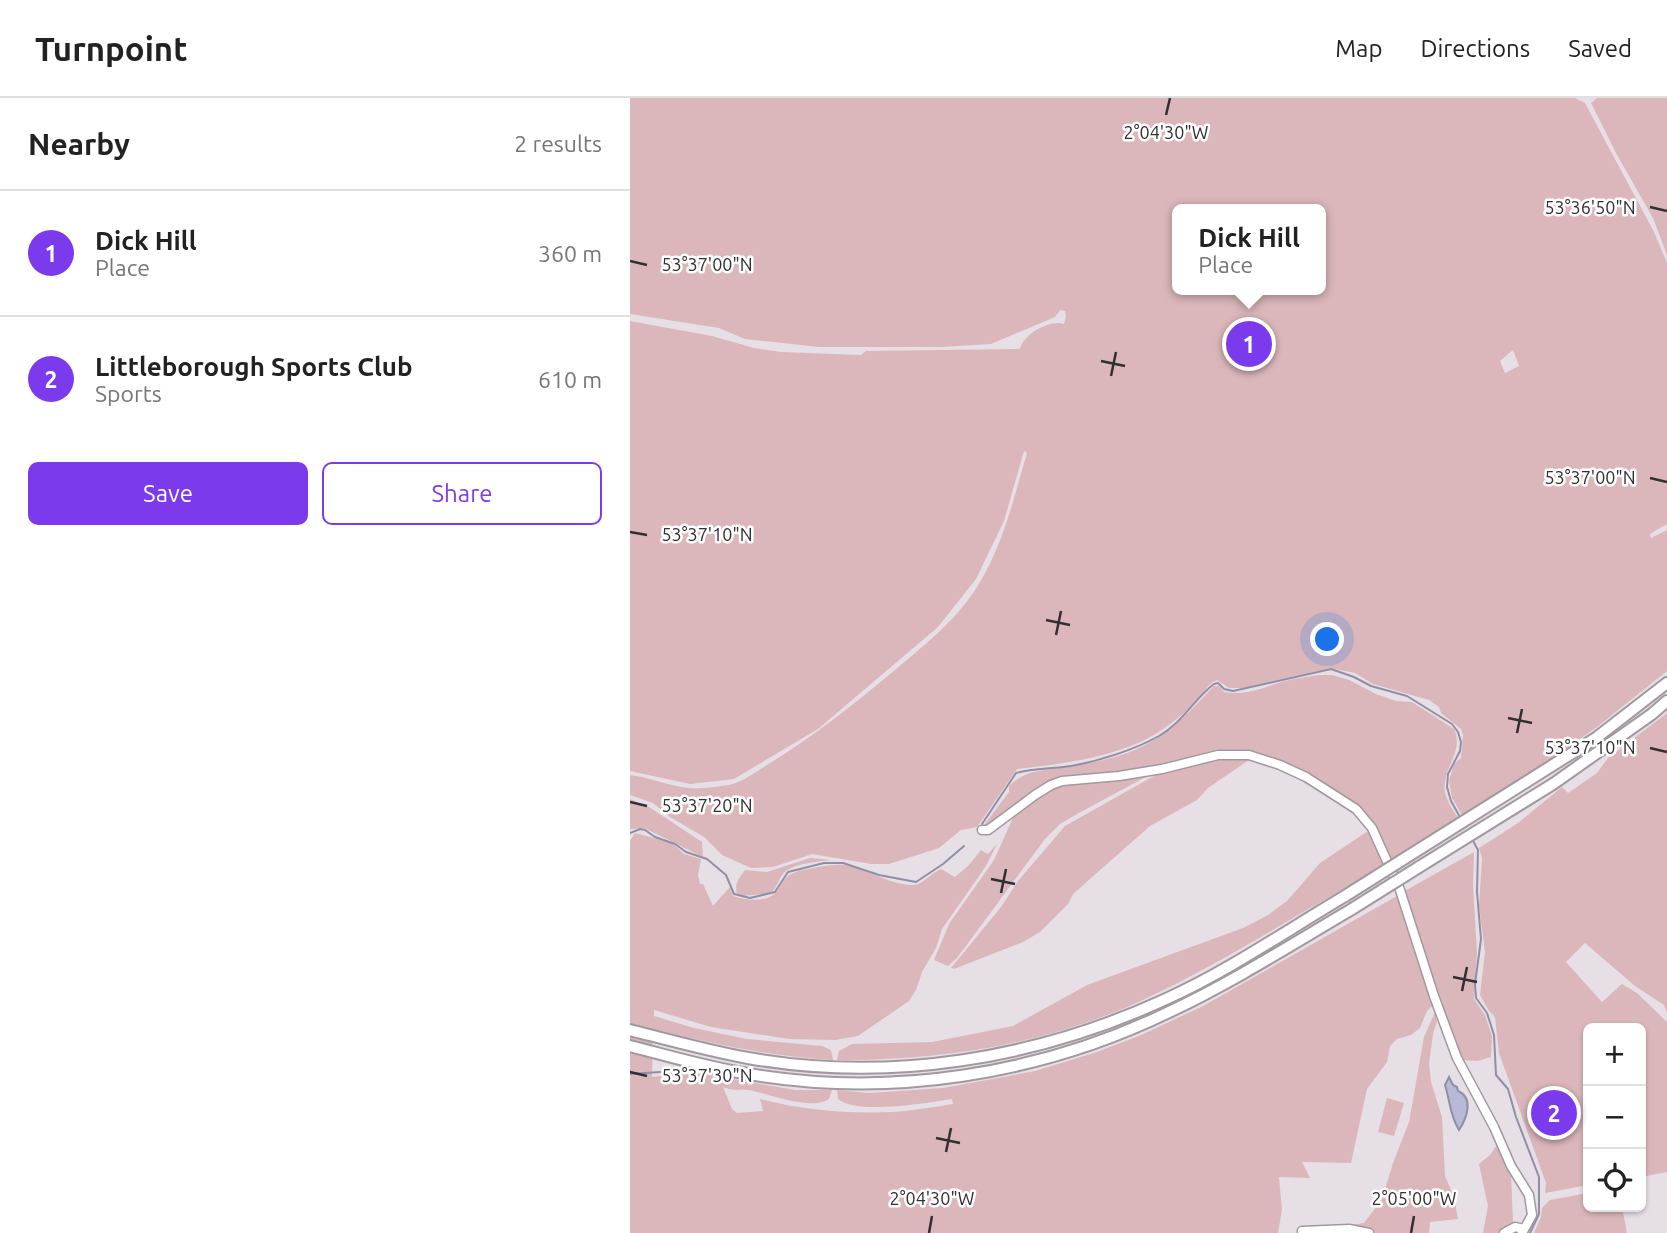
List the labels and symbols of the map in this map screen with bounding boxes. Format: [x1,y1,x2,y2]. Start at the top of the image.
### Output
text: 2°04'30"W [1124,122,1209,142]
text: 53°36'50"N [1544,197,1636,217]
text: 53°37'00"N [661,254,753,274]
pin: 1 [1226,318,1272,370]
text: 53°37'00"N [1544,467,1636,487]
text: 53°37'10"N [661,524,753,544]
your location [1310,622,1344,656]
text: 53°37'10"N [1544,737,1636,757]
text: 53°37'20"N [661,795,753,815]
text: 53°37'30"N [661,1065,753,1085]
pin: 2 [1531,1087,1577,1139]
text: 2°04'30"W [890,1188,975,1208]
text: 2°05'00"W [1372,1188,1457,1208]

